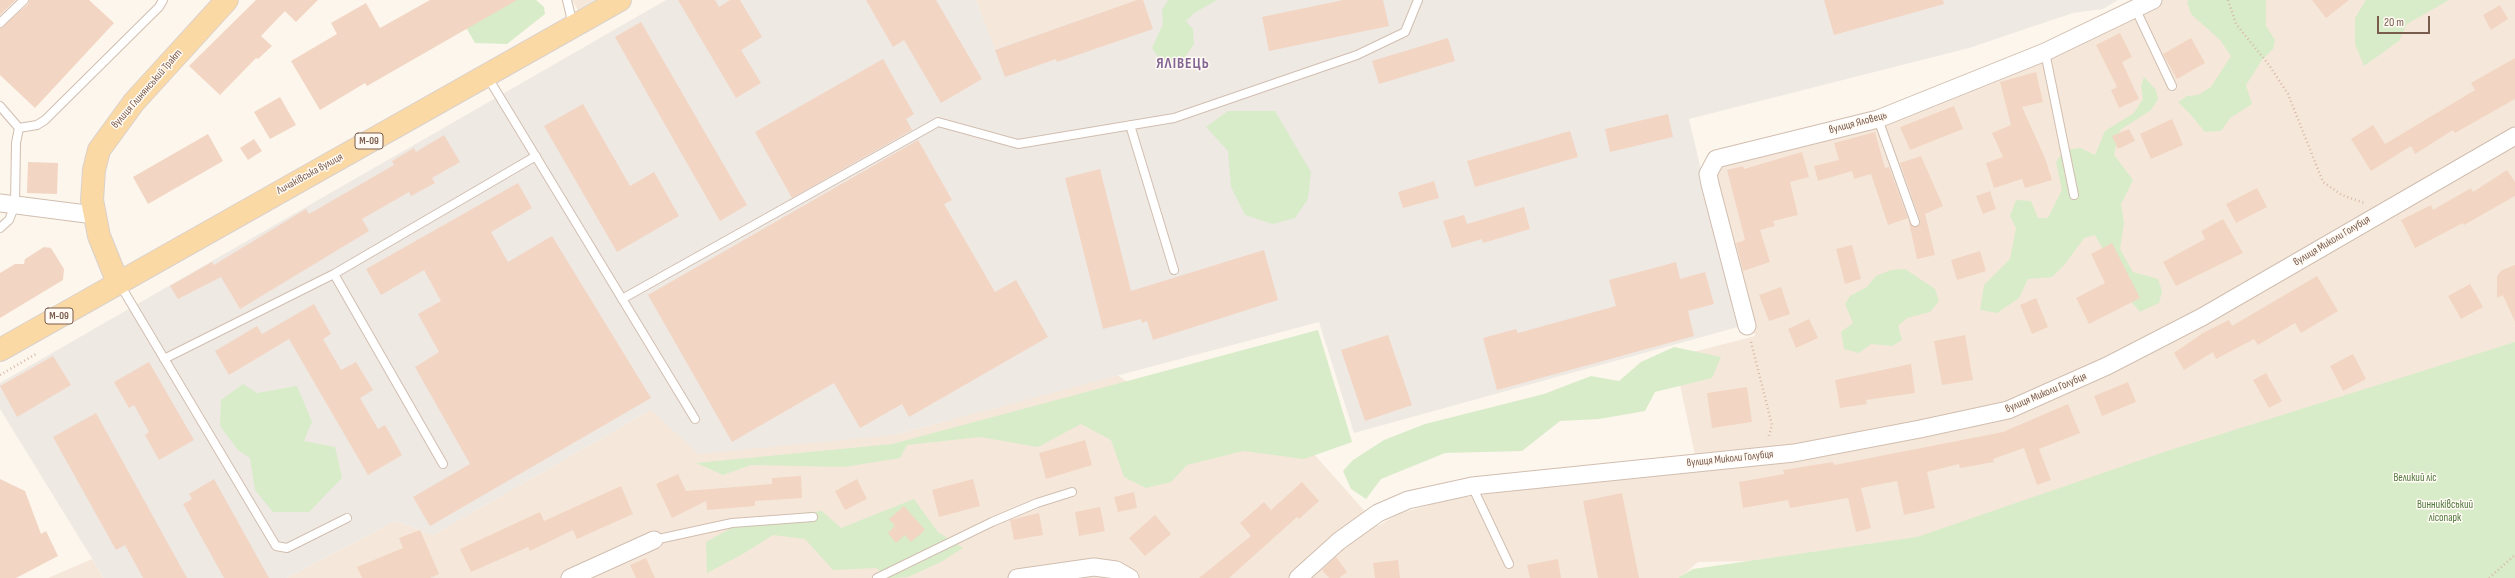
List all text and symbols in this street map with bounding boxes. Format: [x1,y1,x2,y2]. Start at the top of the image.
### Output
scale bar [2379,8,2432,34]
text: 20 m [2384,15,2404,30]
street label: вулиця Глинянський Тракт [109,47,185,131]
district label: ЯЛІВЕЦЬ [1156,55,1210,73]
street label: вулиця Яловець [1828,109,1888,137]
road number: М-09 [355,133,383,149]
street label: Личаківська вулиця [275,150,345,198]
street label: вулиця Миколи Голубця [2291,213,2373,269]
road number: М-09 [45,308,73,324]
street label: вулиця Миколи Голубця [2003,370,2089,416]
street label: вулиця Миколи Голубця [1686,448,1774,470]
park label: Великий ліс [2393,471,2437,485]
park label: Винниківський лісопарк [2417,498,2473,524]

